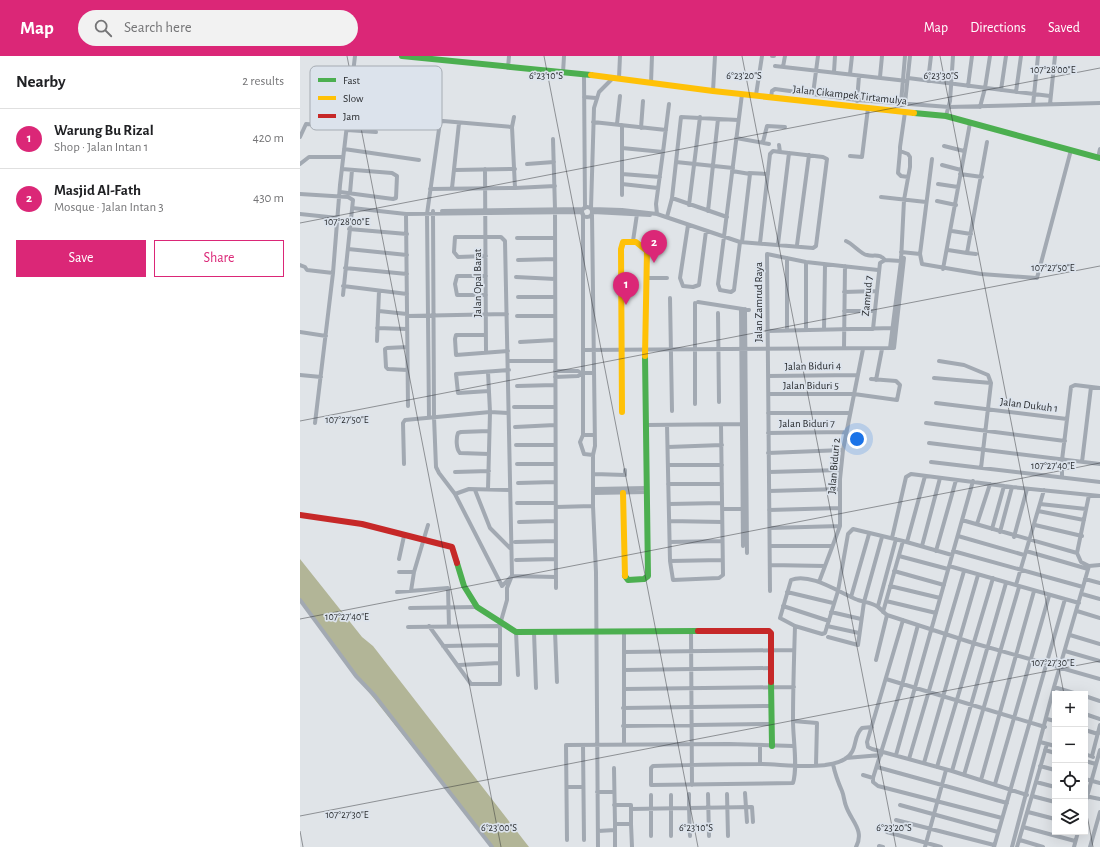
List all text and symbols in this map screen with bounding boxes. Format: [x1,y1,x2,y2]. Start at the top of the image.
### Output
search box [78,10,358,46]
icon: search [92,17,114,39]
text: Map [20,19,54,38]
text: Search here [124,20,192,35]
text: Map [924,21,948,35]
text: Directions [970,21,1026,35]
text: Saved [1048,21,1080,35]
text: 107°28'00"E [1031,65,1076,75]
legend [310,66,442,130]
text: 6°23'10"S [529,71,563,81]
text: 6°23'20"S [726,71,762,81]
text: 6°23'30"S [924,71,959,81]
text: Nearby [16,73,66,90]
text: 2 results [242,75,284,88]
text: Fast [343,75,361,86]
street label: Jalan Cikampek Tirtamulya [792,84,908,106]
text: Slow [343,93,364,104]
text: Jam [343,111,360,122]
text: Warung Bu Rizal [54,123,154,138]
text: 1 [27,132,31,145]
text: 420 m [252,132,284,145]
text: Shop · Jalan Intan 1 [54,141,148,154]
text: Masjid Al-Fath [54,183,141,198]
text: 2 [26,192,32,205]
text: 430 m [253,192,284,205]
text: Mosque · Jalan Intan 3 [54,201,164,214]
text: 107°28'00"E [325,217,370,227]
pin: 2 [641,230,667,263]
button: Save [16,240,146,277]
button: Share [154,240,284,277]
street label: Jalan Opal Barat [472,248,483,317]
street label: Jalan Zamrud Raya [753,262,764,342]
text: 107°27'50"E [1031,263,1075,273]
pin: 1 [613,272,639,305]
street label: Zamrud 7 [860,275,874,317]
street label: Jalan Biduri 4 [785,360,841,372]
street label: Jalan Biduri 5 [783,380,839,391]
street label: Jalan Dukuh 1 [999,396,1059,414]
text: 107°27'50"E [325,415,369,425]
street label: Jalan Biduri 7 [779,418,835,429]
your location [847,429,867,449]
street label: Jalan Biduri 2 [826,437,842,495]
text: 107°27'40"E [1031,461,1075,471]
text: 107°27'40"E [325,612,369,622]
text: 107°27'30"E [1031,658,1075,668]
map controls [1052,691,1088,835]
button: + [1052,691,1088,727]
button: − [1052,727,1088,763]
button: locate [1052,763,1088,799]
button: layers [1052,799,1088,835]
text: 107°27'30"E [325,810,369,820]
text: 6°23'00"S [481,823,517,833]
text: 6°23'10"S [679,823,713,833]
text: 6°23'20"S [876,823,912,833]

